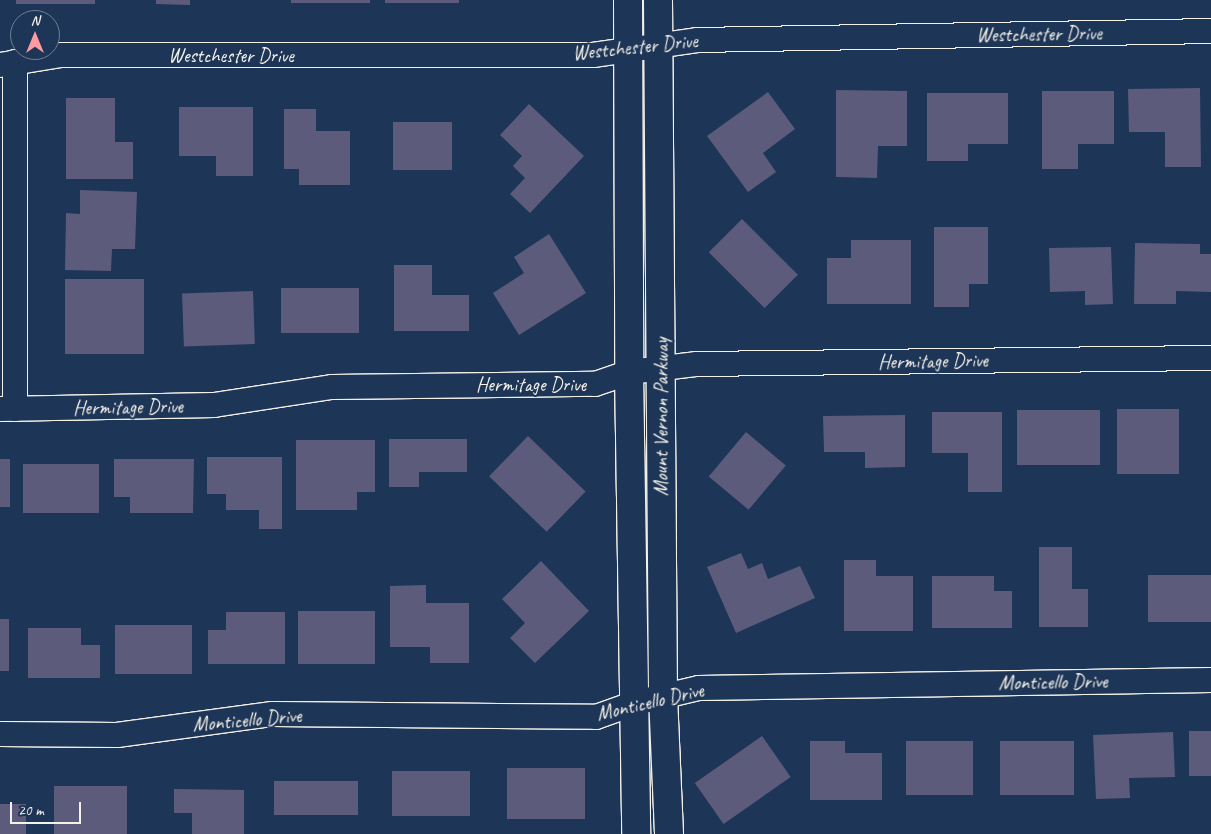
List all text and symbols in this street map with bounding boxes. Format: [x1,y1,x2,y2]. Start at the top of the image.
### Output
north arrow [10,10,60,60]
text: N [31,12,39,29]
street label: Westchester Drive [976,21,1102,47]
street label: Westchester Drive [571,28,699,66]
street label: Westchester Drive [168,43,294,67]
street label: Mount Vernon Parkway [649,337,673,497]
street label: Hermitage Drive [878,348,988,374]
street label: Hermitage Drive [476,372,586,396]
street label: Hermitage Drive [73,394,183,420]
street label: Monticello Drive [998,669,1108,695]
street label: Monticello Drive [594,678,706,726]
street label: Monticello Drive [191,703,303,737]
scale bar [12,792,84,824]
text: 20 m [18,801,44,820]

